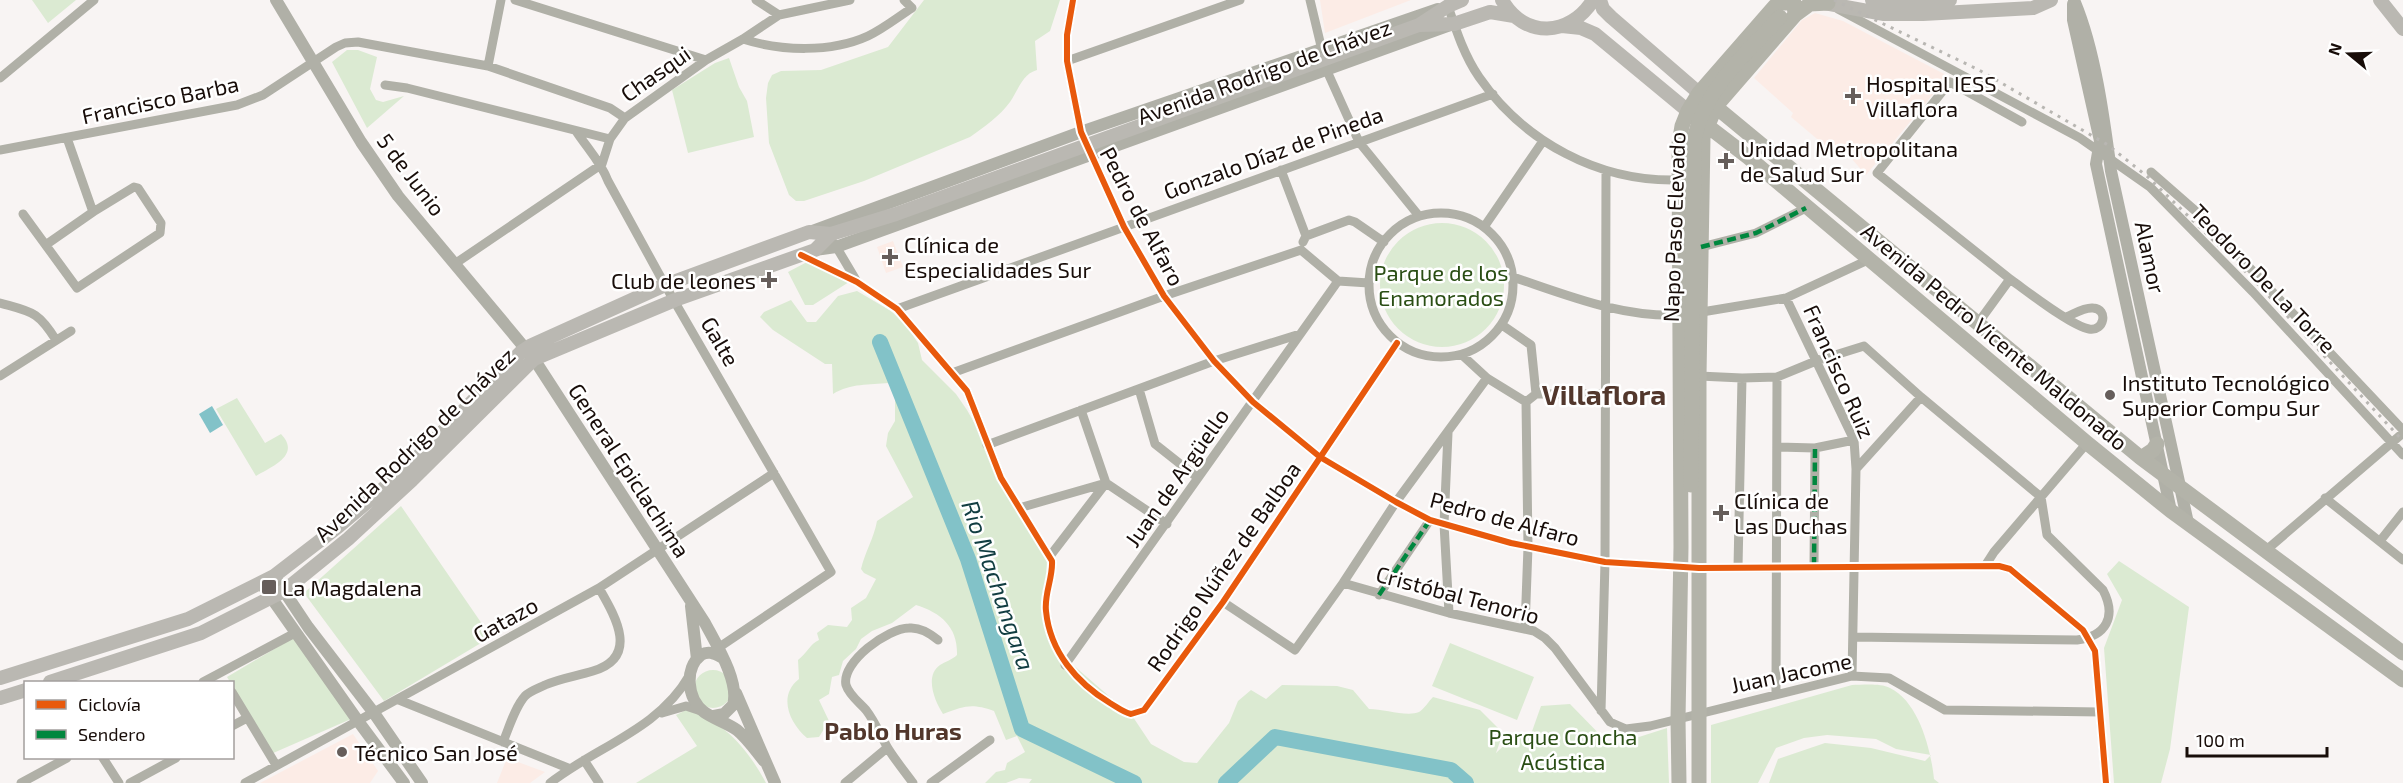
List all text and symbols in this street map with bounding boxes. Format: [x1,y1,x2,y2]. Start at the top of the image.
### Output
street label: Avenida Rodrigo de Chávez [1134,13,1394,129]
north arrow [2319,24,2379,84]
street label: Chasqui [615,40,695,106]
text: N [2323,40,2345,58]
street label: Francisco Barba [79,70,241,128]
place label: Hospital IESS Villaflora [1866,70,1997,121]
marker: Hospital IESS Villaflora [1844,87,1862,105]
street label: Gonzalo Díaz de Pineda [1160,100,1386,204]
street label: 5 de Junio [373,128,451,220]
street label: Napo Paso Elevado [1657,131,1689,323]
place label: Unidad Metropolitana de Salud Sur [1740,135,1958,186]
street label: Pedro de Alfaro [1095,142,1191,290]
marker: Unidad Metropolitana de Salud Sur [1717,152,1735,170]
street label: Teodoro De La Torre [2186,198,2342,358]
street label: Avenida Pedro Vicente Maldonado [1857,217,2133,455]
street label: Alamor [2131,219,2171,296]
place label: Clínica de Especialidades Sur [904,231,1091,282]
marker: Clínica de Especialidades Sur [881,248,899,266]
park label: Parque de los Enamorados [1374,259,1508,310]
place label: Club de leones [611,267,756,293]
marker: Club de leones [760,271,778,289]
street label: Francisco Ruiz [1799,300,1881,442]
street label: Galte [697,312,745,370]
street label: Avenida Rodrigo de Chávez [309,342,519,546]
place label: Instituto Tecnológico Superior Compu Sur [2122,369,2330,420]
district label: Villaflora [1542,377,1666,411]
street label: General Epiclachima [564,378,696,562]
marker: Instituto Tecnológico Superior Compu Sur [2103,388,2117,402]
street label: Juan de Argüello [1119,403,1233,551]
street label: Rodrigo Núñez de Balboa [1141,456,1305,676]
street label: Pedro de Alfaro [1427,486,1583,550]
place label: Clínica de Las Duchas [1734,487,1847,538]
water label: Rio Machangara [956,496,1042,674]
marker: Clínica de Las Duchas [1712,504,1730,522]
street label: Cristóbal Tenorio [1373,560,1543,628]
place label: La Magdalena [282,574,422,600]
marker: La Magdalena [260,578,278,596]
street label: Gatazo [468,591,542,647]
street label: Juan Jacome [1728,646,1854,698]
legend [24,681,234,759]
text: Ciclovía [78,693,141,715]
district label: Pablo Huras [824,716,962,745]
scale bar [2187,720,2326,758]
text: Sendero [78,723,145,745]
park label: Parque Concha Acústica [1489,723,1637,774]
text: 100 m [2196,729,2245,751]
place label: Técnico San José [354,739,518,765]
marker: Técnico San José [335,745,349,759]

